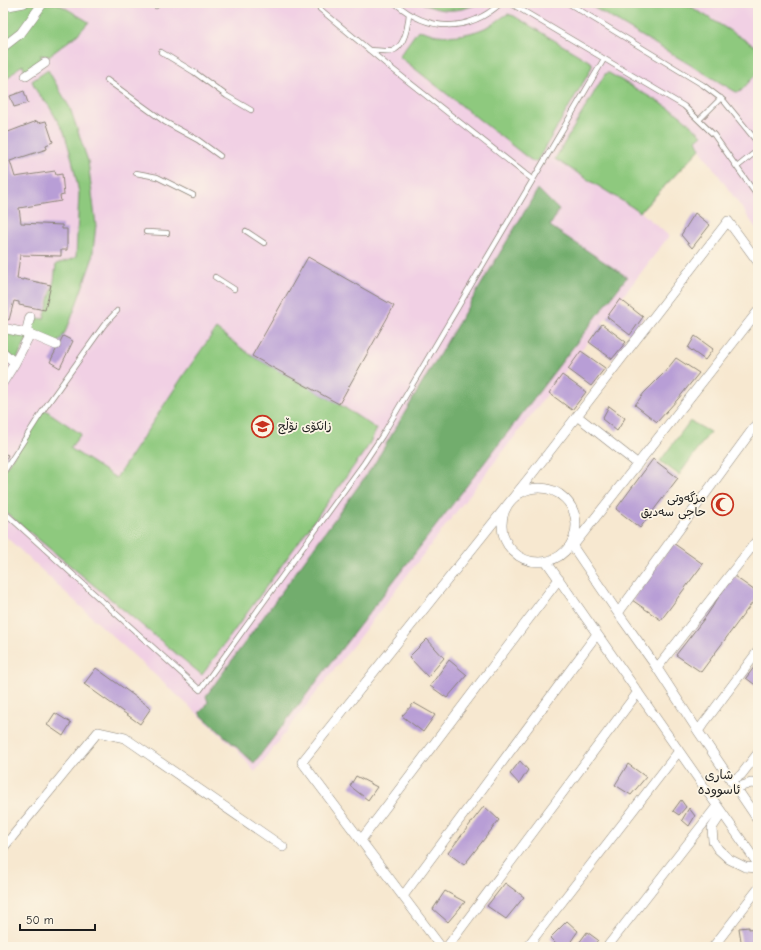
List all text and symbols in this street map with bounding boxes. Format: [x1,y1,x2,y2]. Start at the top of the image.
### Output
school or university icon: زانکۆی نۆڵج [250,413,276,439]
place label: زانکۆی نۆڵج [278,417,332,435]
place label: مزگەوتی حاجی سەدیق [641,491,706,520]
mosque icon: مزگەوتی حاجی سەدیق [709,492,735,518]
district label: شاری ئاسوودە [698,767,741,798]
scale bar [20,906,95,932]
text: 50 m [26,913,54,927]

